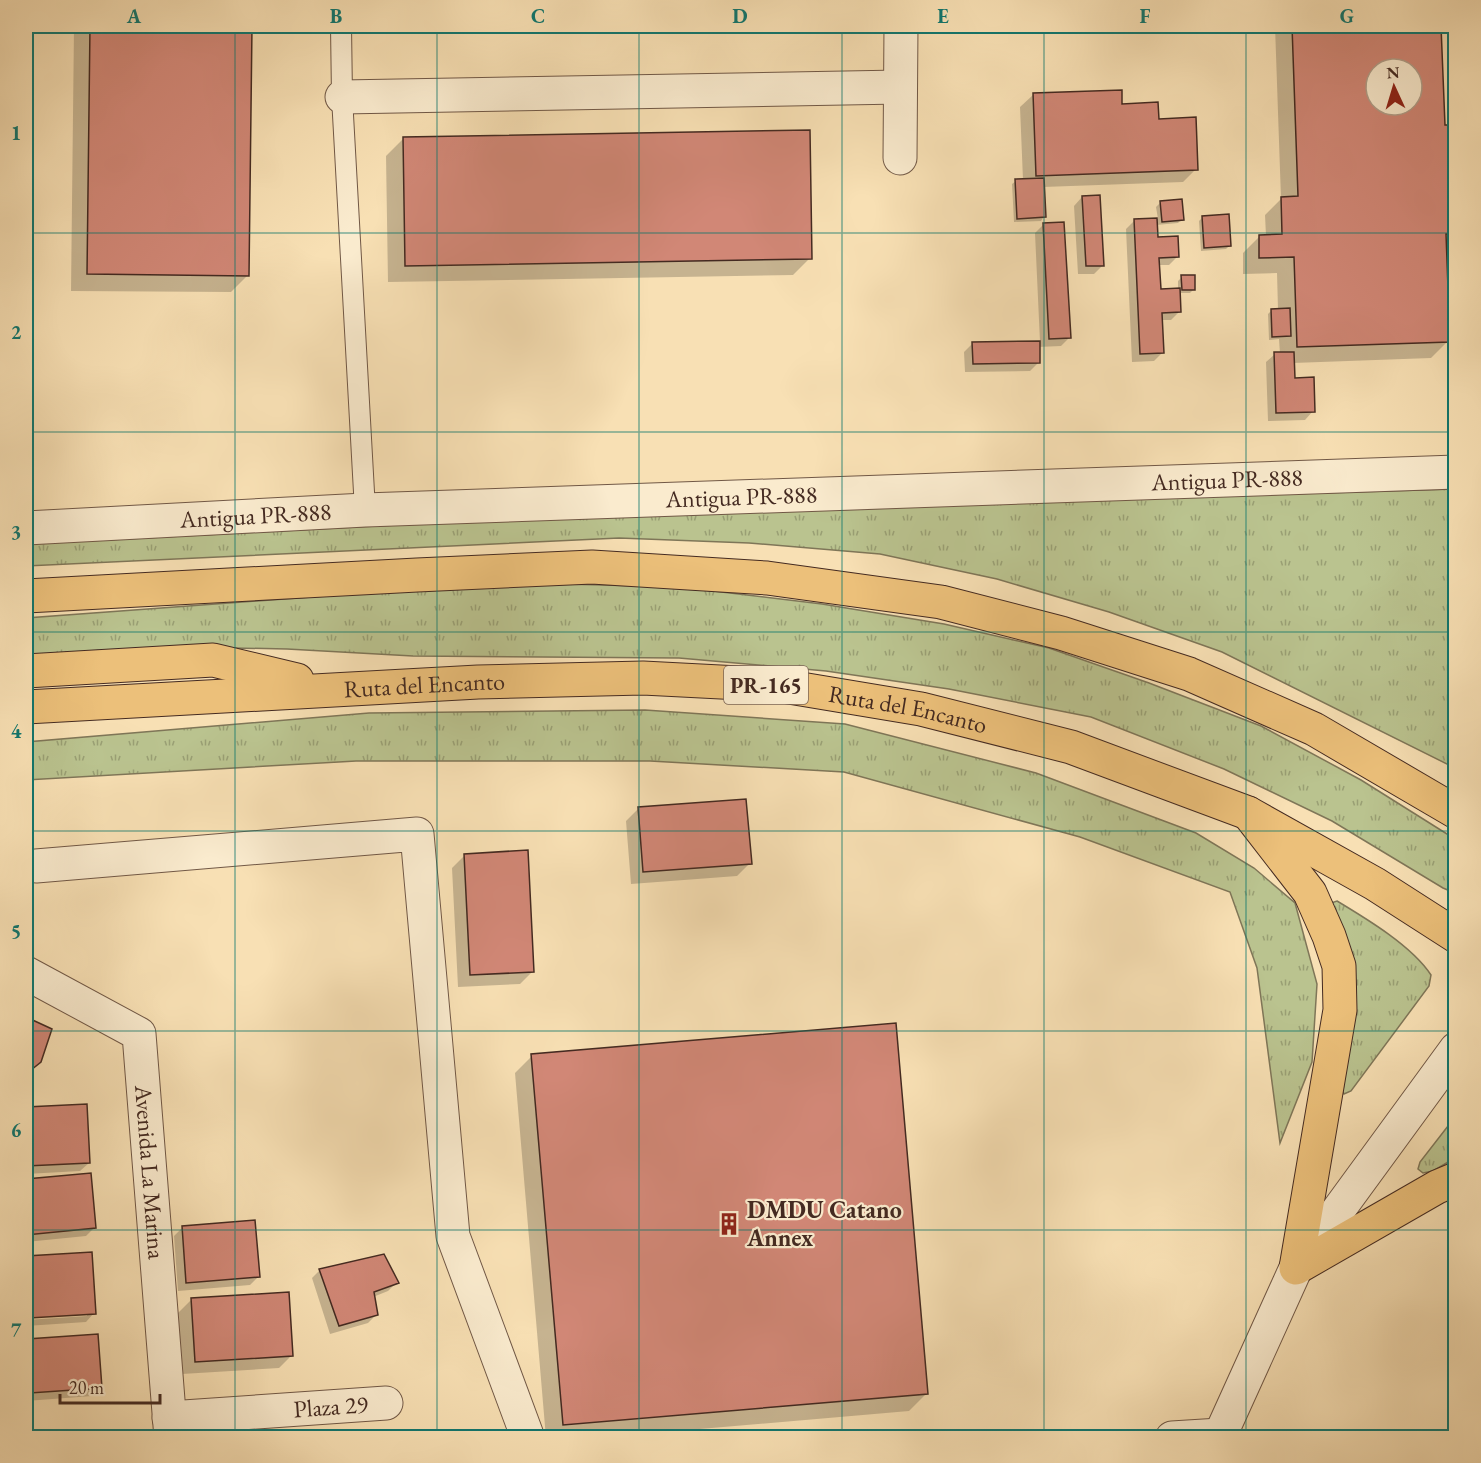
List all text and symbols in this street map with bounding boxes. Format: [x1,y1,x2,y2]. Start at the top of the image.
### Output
text: A [126,3,142,29]
text: B [330,3,342,29]
text: C [531,3,545,29]
text: D [732,3,748,29]
text: E [937,3,949,29]
text: F [1140,3,1151,29]
text: G [1340,3,1354,29]
north arrow [1364,57,1424,117]
text: N [1386,62,1400,83]
text: 1 [11,120,21,146]
text: 2 [11,319,22,345]
street label: Antigua PR-888 [1150,461,1303,498]
street label: Antigua PR-888 [664,478,818,515]
street label: Antigua PR-888 [178,496,332,535]
text: 3 [11,519,21,545]
street label: Ruta del Encanto [343,665,505,704]
road number: PR-165 [724,666,808,704]
street label: Ruta del Encanto [826,678,991,740]
text: 4 [11,718,22,744]
text: 5 [11,918,21,944]
street label: Avenida La Marina [128,1083,173,1261]
text: 6 [11,1117,22,1143]
place label: DMDU Catano Annex [746,1194,902,1253]
building icon: DMDU Catano Annex [716,1211,742,1237]
text: 7 [11,1317,22,1343]
scale bar [60,1367,160,1405]
text: 20 m [69,1376,104,1399]
street label: Plaza 29 [292,1388,369,1424]

